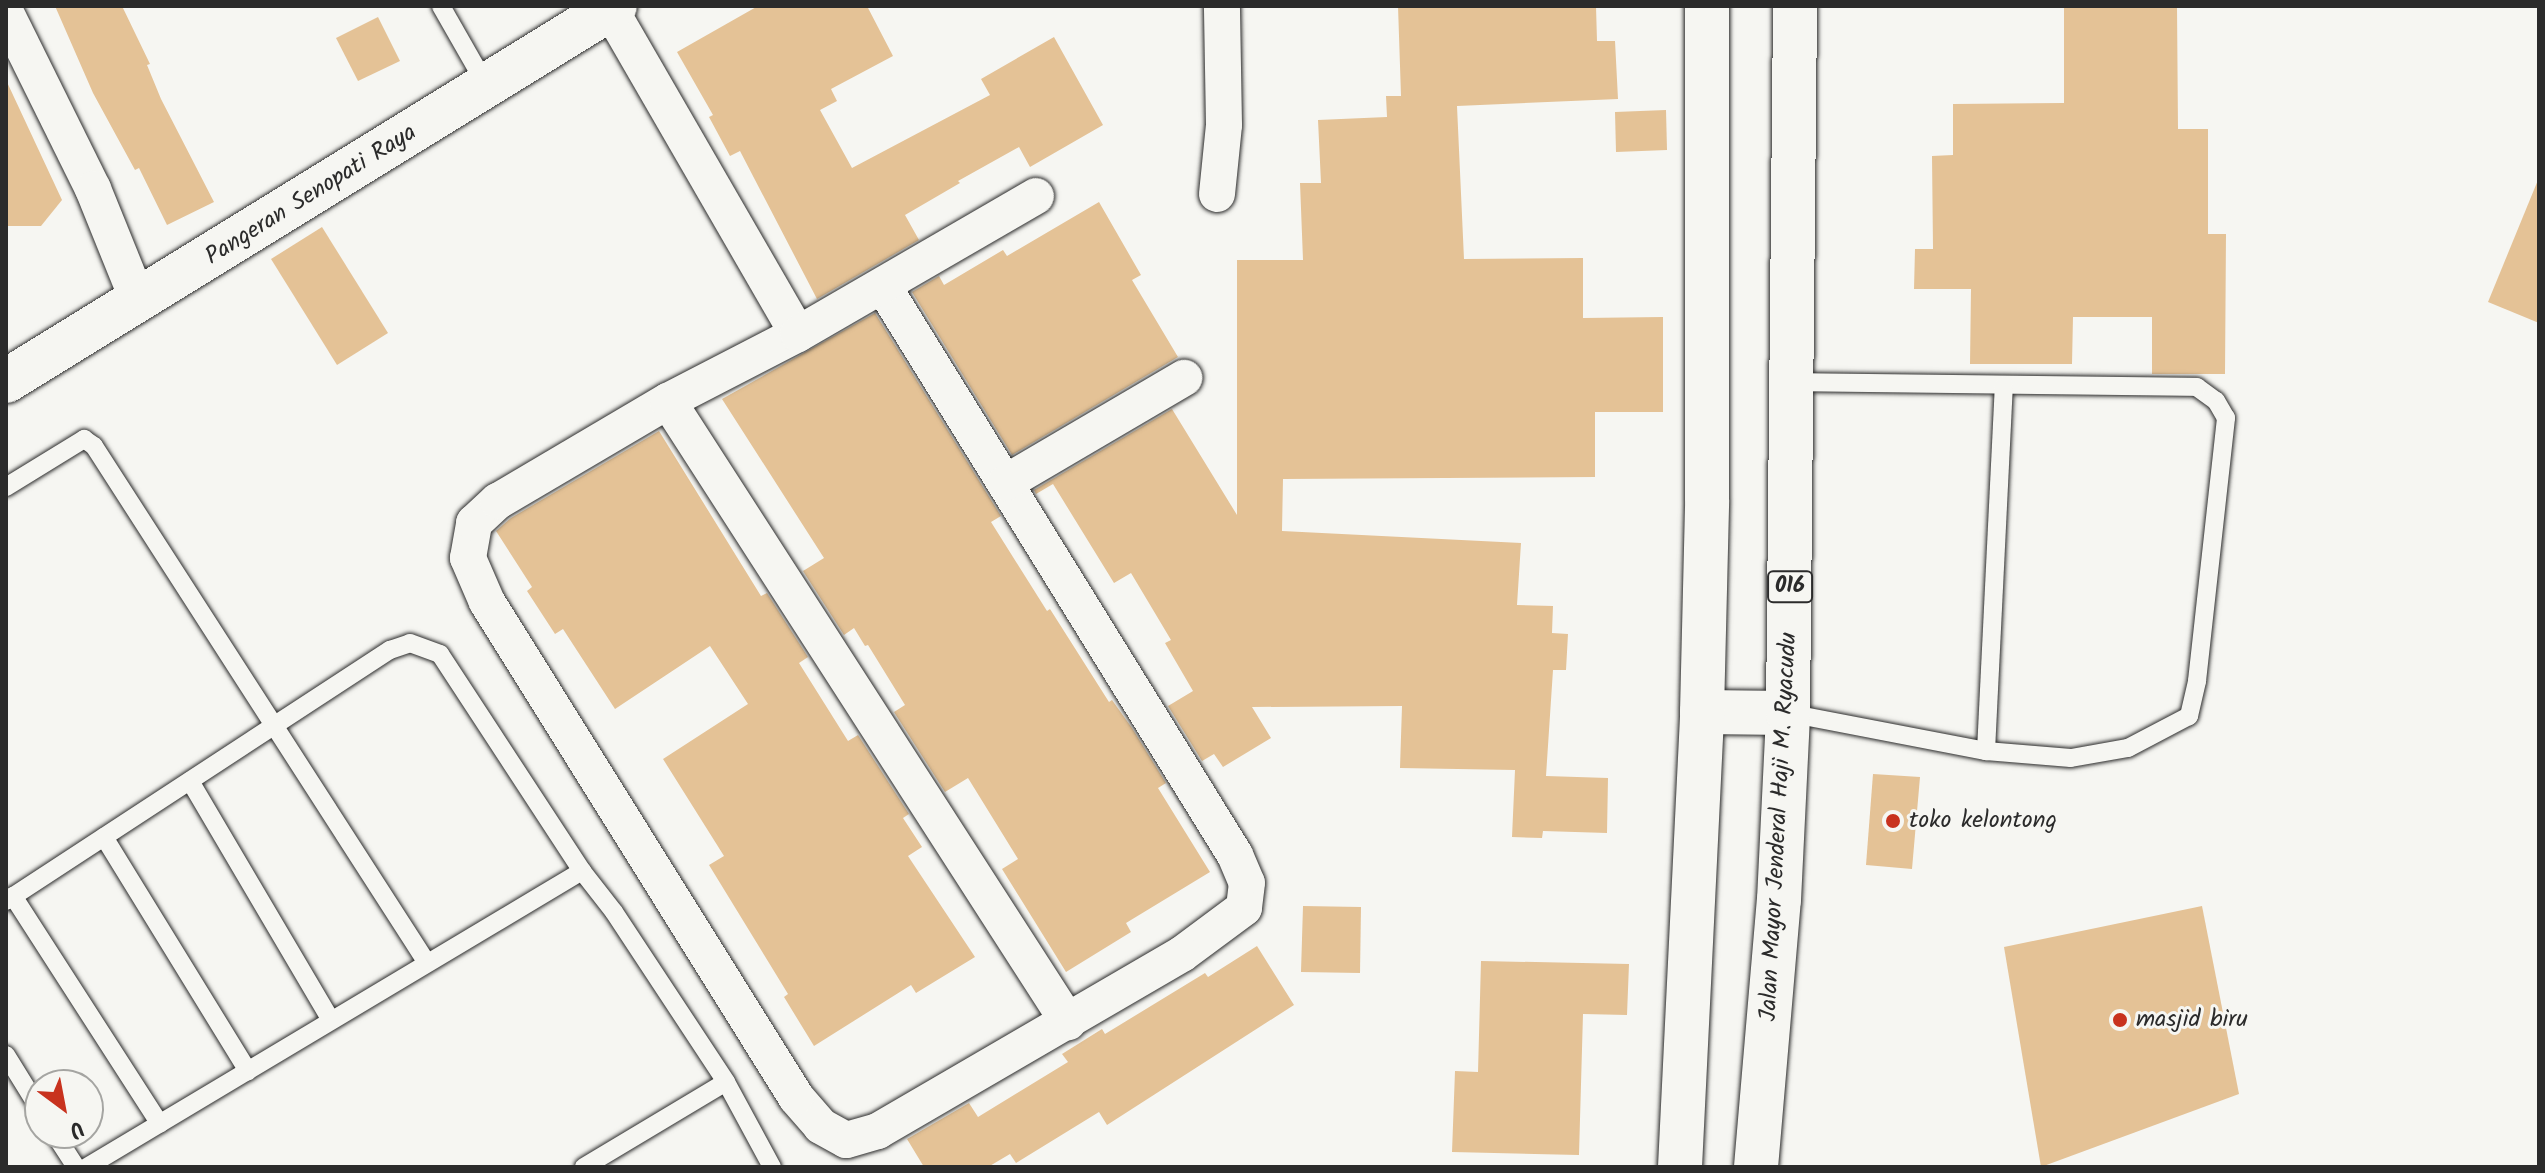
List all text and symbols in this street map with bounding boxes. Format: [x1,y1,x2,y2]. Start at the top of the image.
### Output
street label: Pangeran Senopati Raya [200,118,422,272]
road number: 016 [1766,569,1814,605]
street label: Jalan Mayor Jenderal Haji M. Ryacudu [1754,632,1804,1022]
place label: toko kelontong [1909,807,2057,835]
marker: toko kelontong [1884,812,1902,830]
place label: masjid biru [2136,1006,2248,1034]
marker: masjid biru [2111,1011,2129,1029]
north arrow [24,1069,104,1149]
text: U [61,1110,91,1146]

